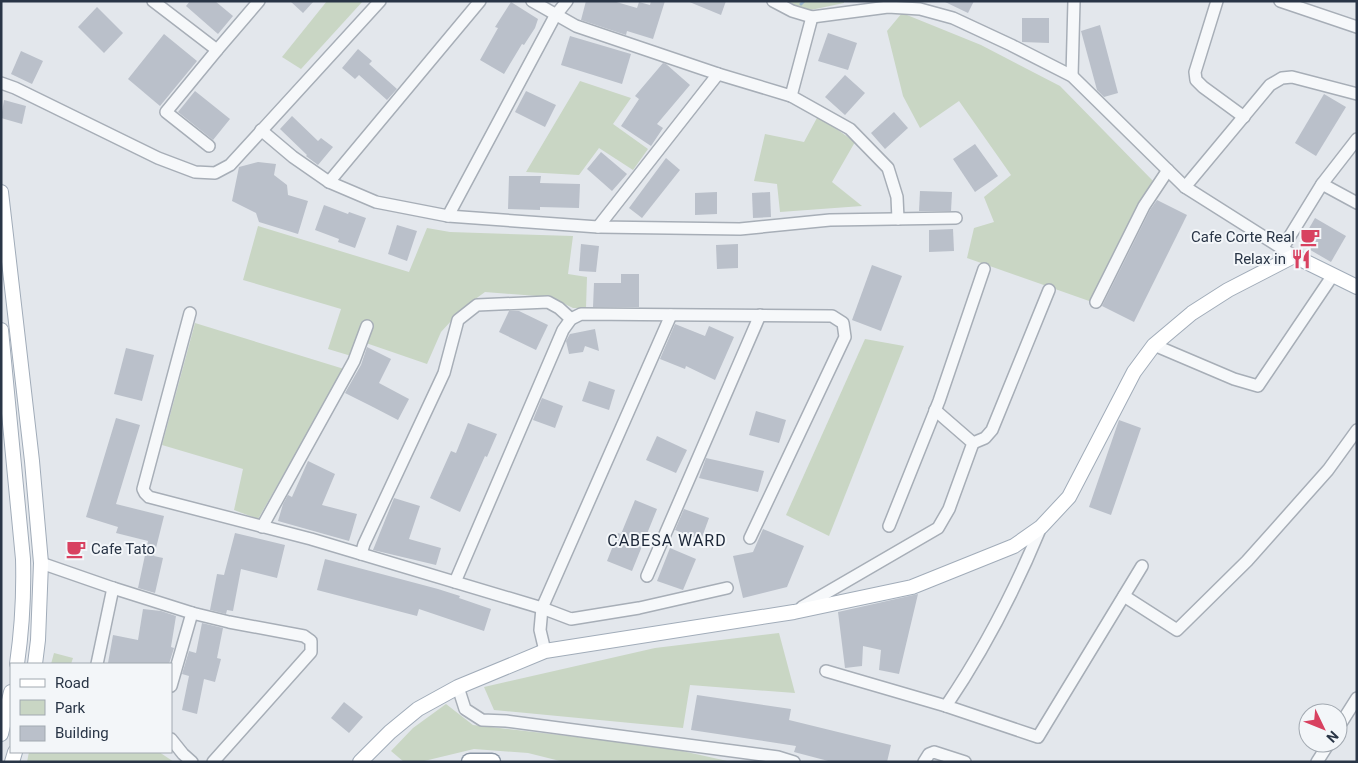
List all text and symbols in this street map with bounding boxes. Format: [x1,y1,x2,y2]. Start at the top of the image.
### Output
cafe icon: Cafe Corte Real [1299,226,1321,248]
place label: Cafe Corte Real [1191,228,1295,246]
restaurant icon: Relax in [1290,248,1312,270]
place label: Relax in [1234,250,1286,268]
district label: CABESA WARD [607,531,727,550]
cafe icon: Cafe Tato [65,538,87,560]
place label: Cafe Tato [91,540,155,558]
legend [10,663,172,753]
text: Road [55,674,89,692]
text: Park [55,699,86,717]
north arrow [1298,703,1348,753]
text: Building [55,724,109,742]
text: N [1323,728,1342,746]

